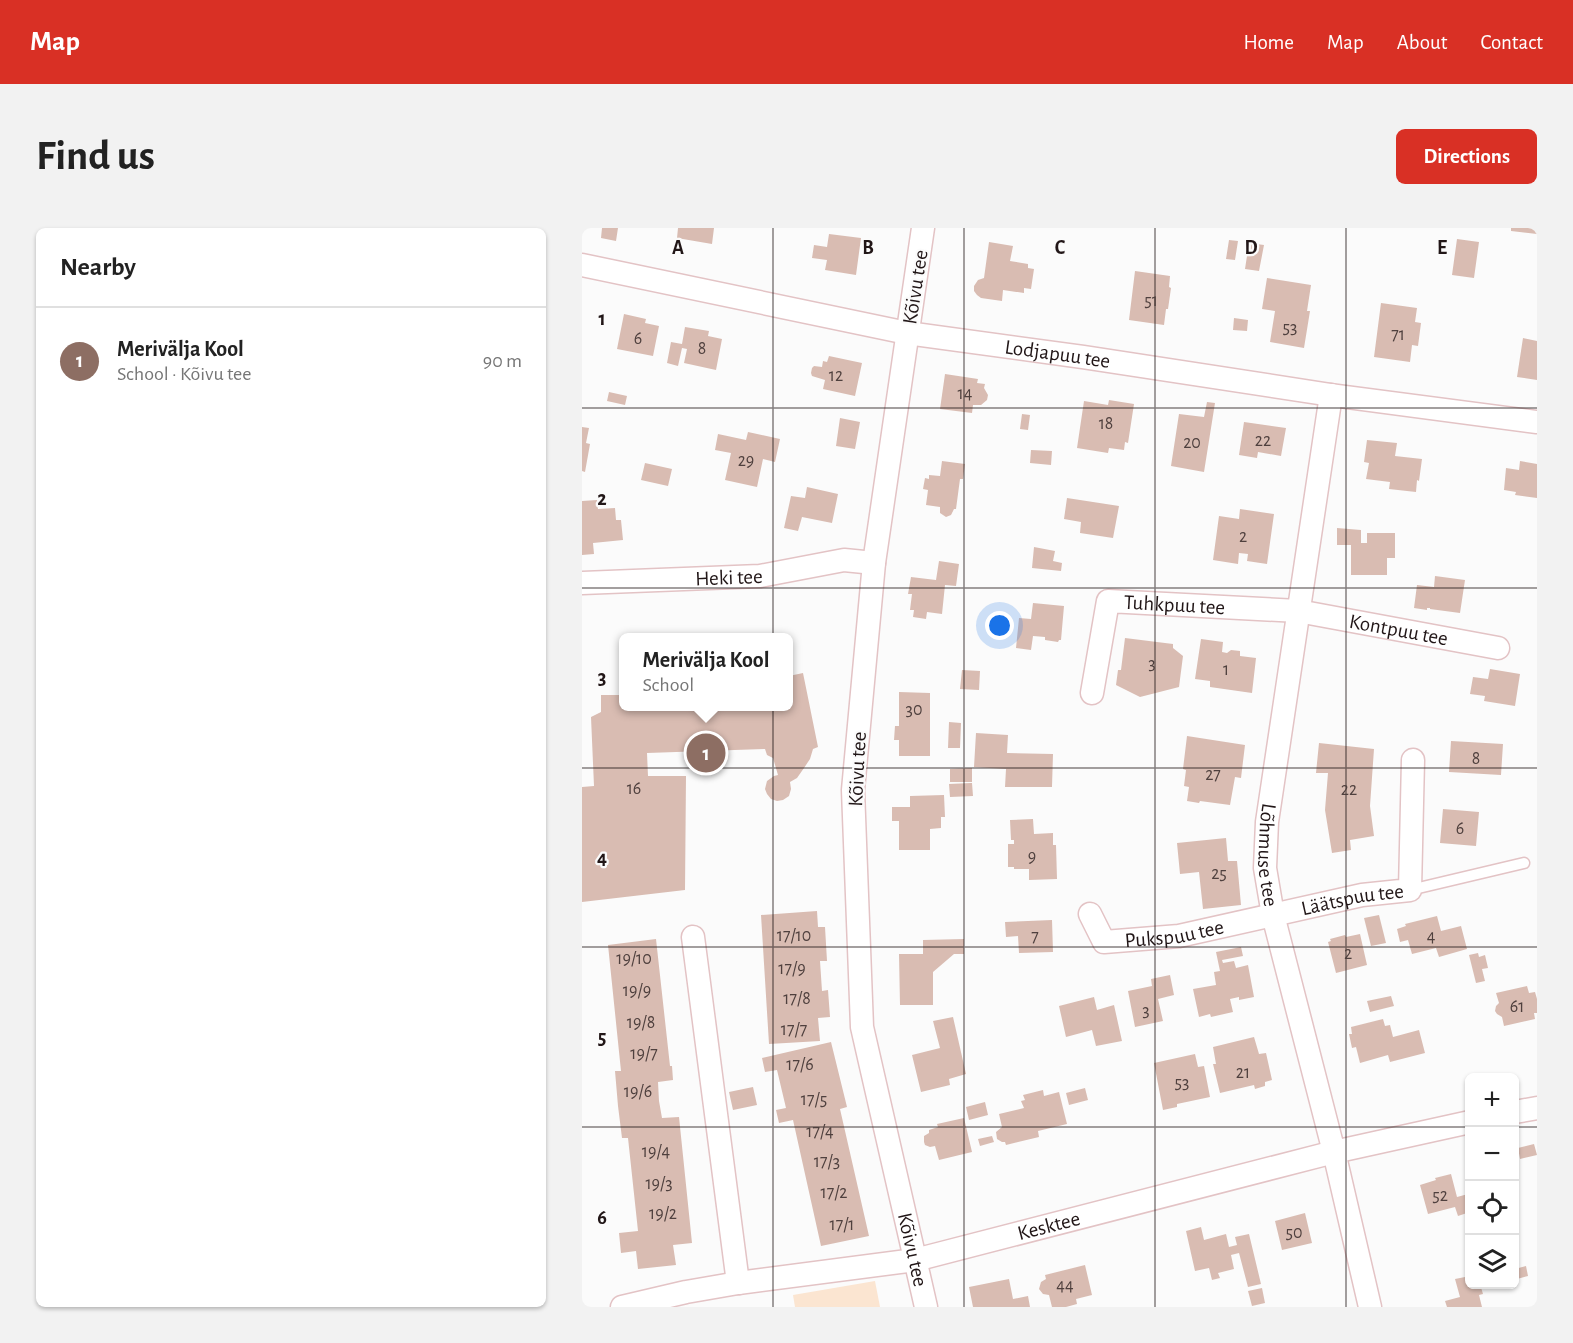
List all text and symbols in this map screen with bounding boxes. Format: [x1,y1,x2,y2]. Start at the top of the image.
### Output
text: Map [30,28,80,56]
text: Home [1243,32,1294,53]
text: Map [1327,32,1364,53]
text: About [1397,32,1447,53]
text: Contact [1480,32,1543,53]
button: Directions [1396,129,1537,184]
text: Find us [36,135,155,177]
text: A [672,238,684,258]
text: B [862,238,874,258]
text: C [1055,238,1066,258]
text: D [1244,238,1258,258]
text: E [1437,238,1447,258]
street label: Kõivu tee [899,248,932,326]
text: Nearby [60,254,136,280]
house number: 51 [1144,292,1158,310]
text: 1 [598,309,606,329]
house number: 53 [1283,319,1297,337]
house number: 71 [1391,326,1405,344]
house number: 6 [634,330,642,348]
street label: Lodjapuu tee [1003,336,1112,372]
text: Merivälja Kool [117,338,244,360]
house number: 8 [698,340,706,358]
text: 1 [76,351,83,371]
text: 90 m [483,351,522,371]
text: School · Kõivu tee [117,364,252,384]
house number: 12 [829,367,843,385]
house number: 14 [958,385,973,403]
house number: 18 [1099,415,1113,433]
house number: 22 [1255,432,1271,450]
house number: 20 [1183,434,1201,452]
house number: 29 [738,452,754,470]
text: 2 [597,489,607,509]
house number: 2 [1239,528,1247,546]
street label: Heki tee [695,566,763,590]
street label: Tuhkpuu tee [1123,592,1226,618]
your location [985,611,1014,640]
street label: Kontpuu tee [1347,611,1450,650]
popup [619,633,793,711]
text: Merivälja Kool [643,649,769,671]
house number: 3 [1148,655,1156,673]
house number: 1 [1223,661,1229,679]
text: 3 [598,668,606,688]
text: School [643,675,694,695]
house number: 30 [906,701,922,719]
pin: 1 [686,730,726,776]
street label: Kõivu tee [845,731,870,807]
house number: 8 [1472,750,1480,768]
house number: 27 [1205,766,1221,784]
house number: 16 [627,780,641,798]
house number: 22 [1341,781,1357,799]
street label: Lõhmuse tee [1254,802,1281,908]
house number: 6 [1456,820,1464,838]
text: 4 [597,848,607,868]
house number: 9 [1028,848,1036,866]
house number: 25 [1211,865,1227,883]
street label: Läätspuu tee [1299,881,1405,919]
street label: Pukspuu tee [1124,916,1226,951]
house number: 17/10 [777,927,811,945]
house number: 7 [1031,928,1039,946]
house number: 4 [1427,928,1436,946]
house number: 2 [1344,945,1352,963]
house number: 19/10 [616,950,652,968]
house number: 17/9 [778,960,806,978]
house number: 19/9 [623,982,651,1000]
house number: 17/8 [783,990,811,1008]
house number: 61 [1510,998,1524,1016]
house number: 3 [1142,1002,1150,1020]
house number: 19/8 [627,1014,655,1032]
house number: 17/7 [781,1021,807,1039]
text: 5 [598,1028,606,1048]
house number: 19/7 [630,1045,658,1063]
house number: 17/6 [786,1056,814,1074]
house number: 21 [1236,1064,1250,1082]
map controls [1465,1073,1519,1289]
button: + [1465,1073,1519,1127]
house number: 53 [1175,1074,1189,1092]
house number: 19/6 [624,1083,652,1101]
house number: 17/5 [801,1091,827,1109]
house number: 17/4 [806,1123,834,1141]
button: − [1465,1127,1519,1181]
house number: 19/4 [642,1143,671,1161]
house number: 17/3 [814,1153,840,1171]
house number: 19/3 [645,1175,673,1193]
button: locate [1465,1181,1519,1235]
house number: 17/2 [820,1184,848,1202]
house number: 52 [1432,1187,1448,1205]
house number: 19/2 [649,1205,677,1223]
text: 6 [597,1208,607,1228]
street label: Kesktee [1015,1208,1082,1244]
street label: Kõivu tee [894,1211,931,1289]
house number: 17/1 [829,1216,855,1234]
house number: 50 [1285,1224,1303,1242]
button: layers [1465,1235,1519,1289]
house number: 44 [1056,1277,1074,1295]

